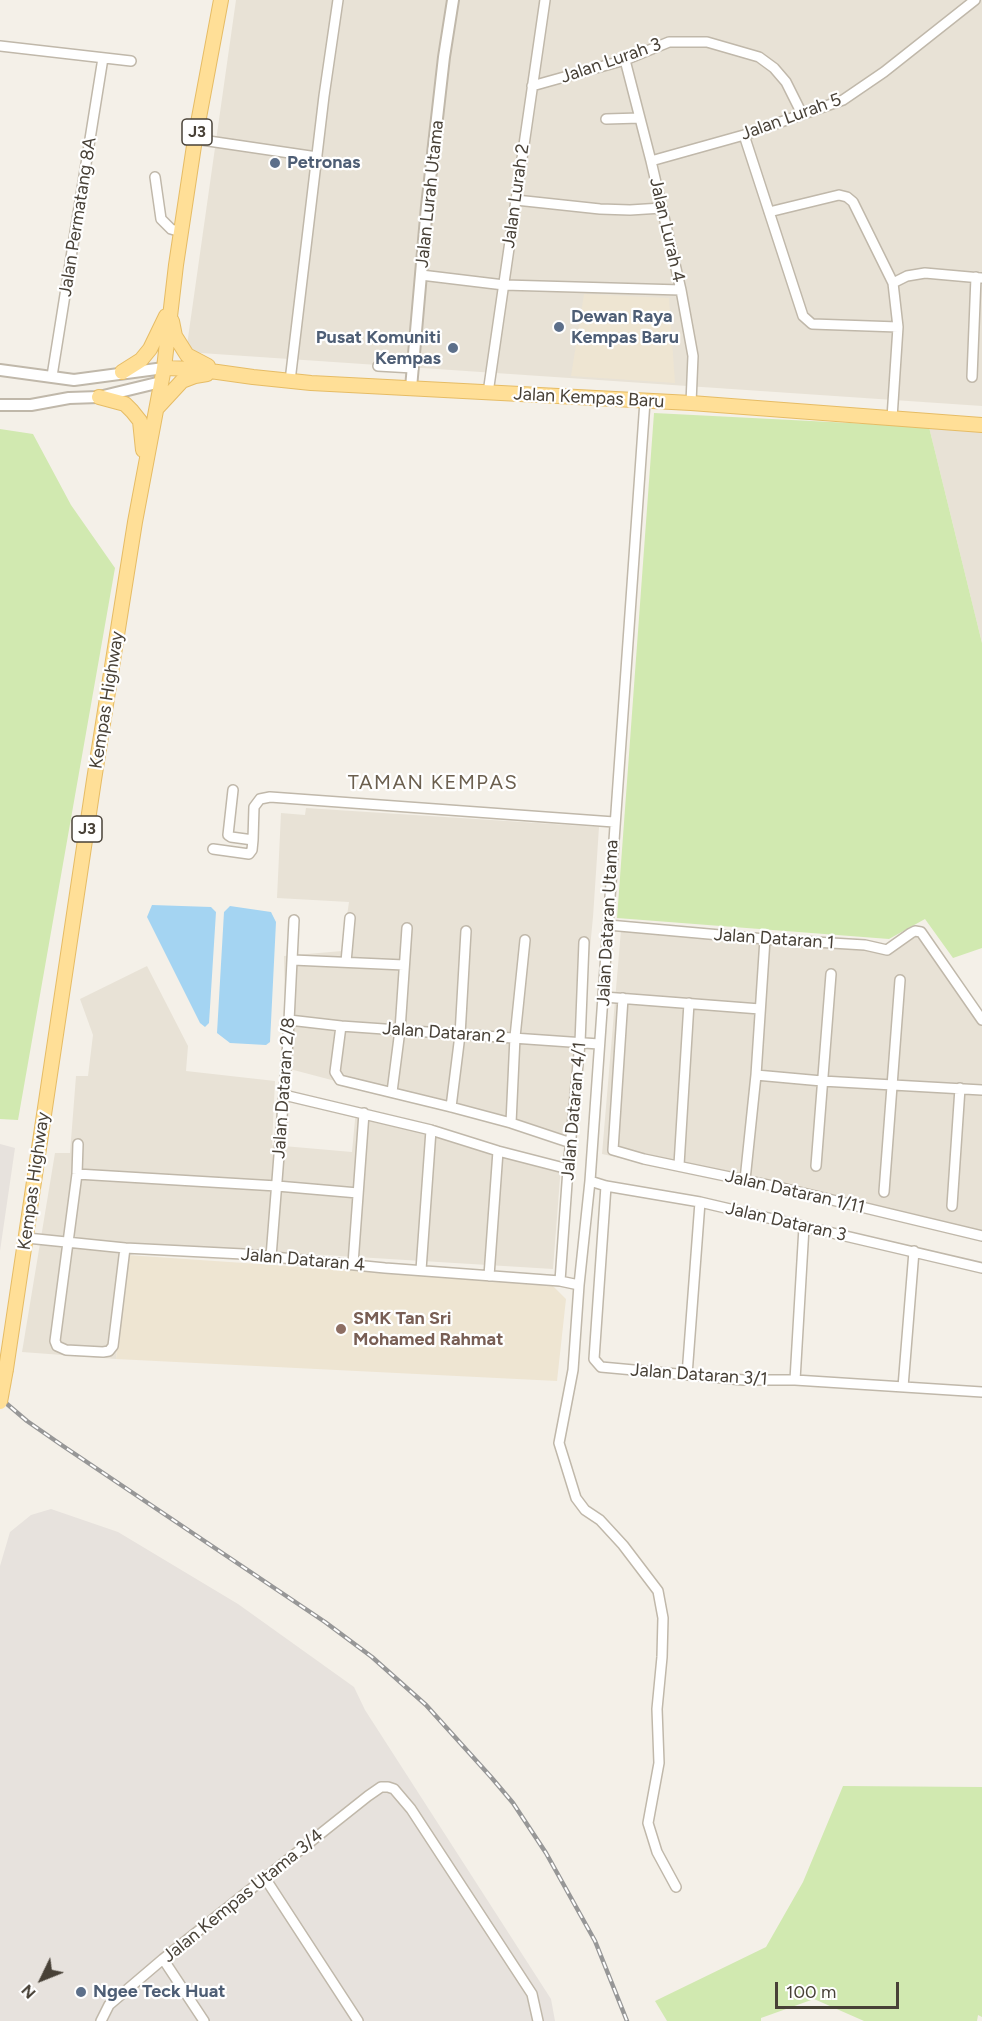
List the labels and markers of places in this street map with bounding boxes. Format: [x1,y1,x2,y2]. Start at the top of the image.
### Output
place label: Petronas [287,152,360,174]
marker: Petronas [268,156,282,170]
place label: Dewan Raya Kempas Baru [571,306,679,348]
marker: Dewan Raya Kempas Baru [552,320,566,334]
place label: Pusat Komuniti Kempas [316,327,441,370]
marker: Pusat Komuniti Kempas [446,341,460,355]
place label: SMK Tan Sri Mohamed Rahmat [353,1308,503,1350]
marker: SMK Tan Sri Mohamed Rahmat [334,1322,348,1336]
place label: Ngee Teck Huat [93,1981,226,2003]
marker: Ngee Teck Huat [74,1985,88,1999]

